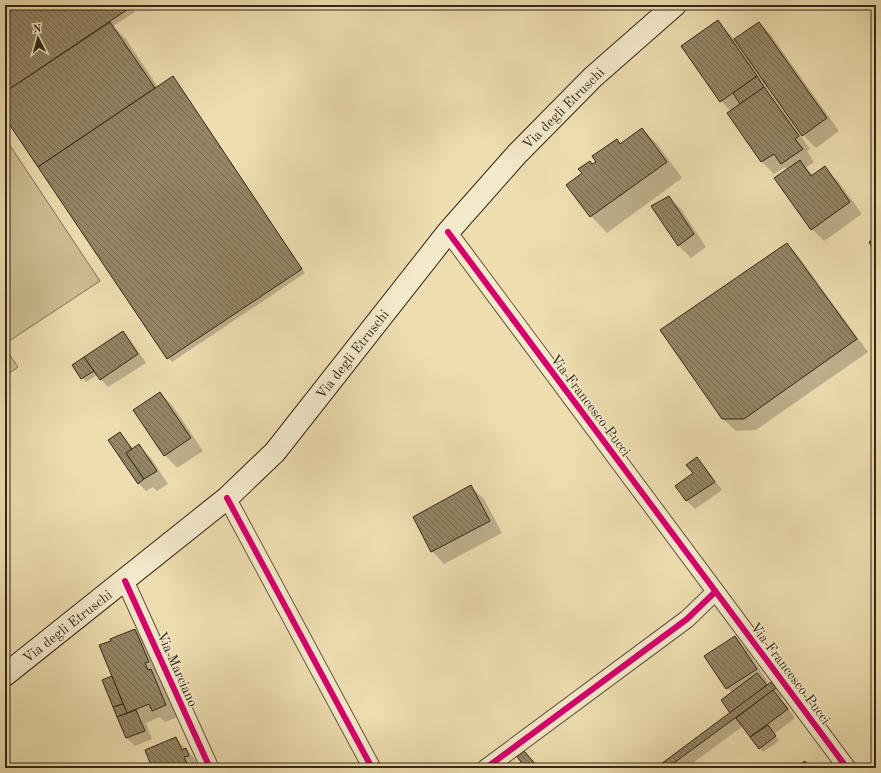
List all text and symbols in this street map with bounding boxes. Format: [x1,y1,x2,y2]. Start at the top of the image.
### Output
north arrow [18,18,58,58]
text: N [32,24,42,35]
street label: Via degli Etruschi [520,65,607,152]
street label: Via degli Etruschi [314,307,392,402]
street label: Via Francesco Pucci [548,352,633,459]
street label: Via degli Etruschi [20,588,115,666]
street label: Via Francesco Pucci [748,620,833,727]
street label: Via Marciano [154,630,200,709]

